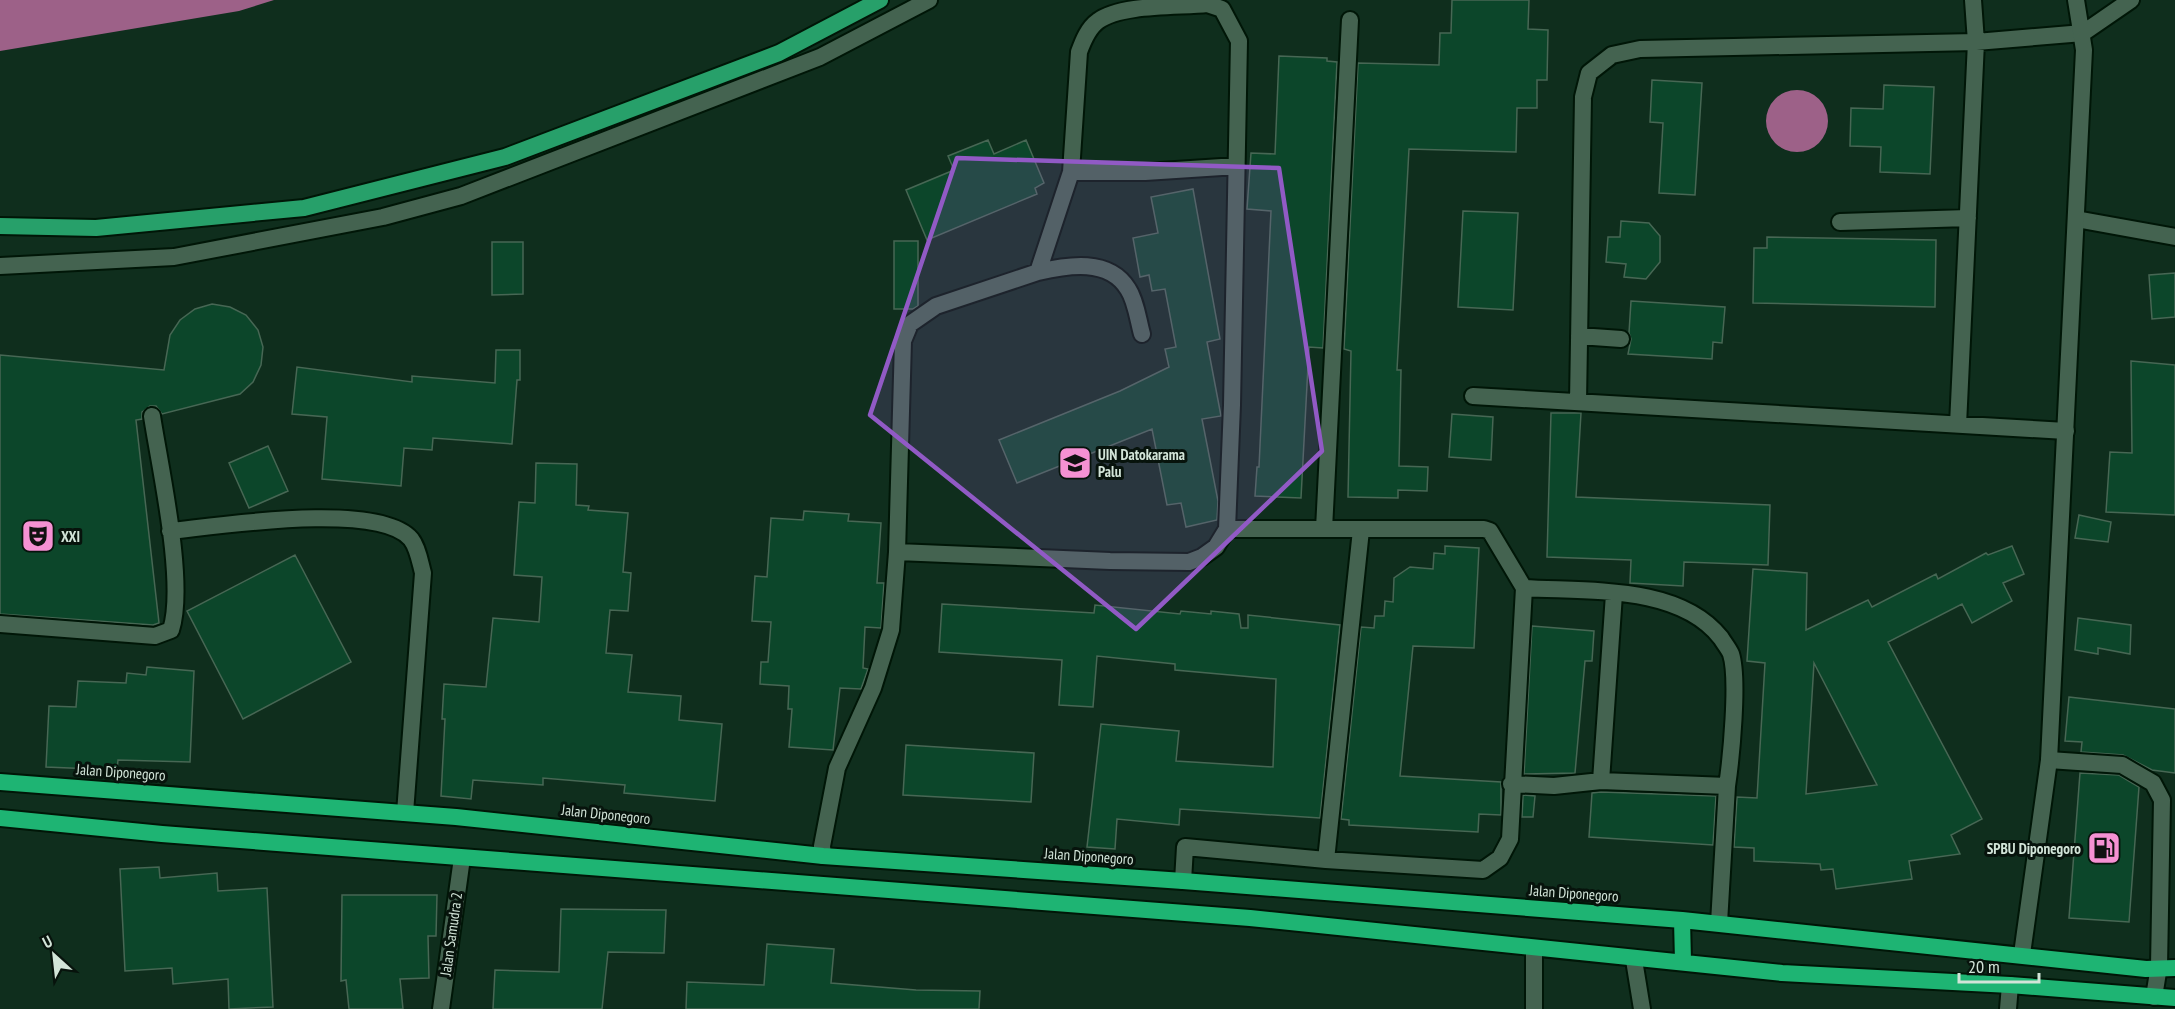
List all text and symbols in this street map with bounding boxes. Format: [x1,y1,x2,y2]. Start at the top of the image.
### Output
school or university icon: UIN Datokarama Palu [1057,445,1093,481]
place label: UIN Datokarama Palu [1098,445,1185,481]
theatre icon: XXI [20,518,56,554]
place label: XXI [61,527,80,546]
street label: Jalan Diponegoro [75,759,166,785]
street label: Jalan Diponegoro [560,800,651,828]
fuel station icon: SPBU Diponegoro [2086,830,2122,866]
place label: SPBU Diponegoro [1987,839,2081,858]
street label: Jalan Diponegoro [1043,843,1134,869]
street label: Jalan Diponegoro [1528,880,1619,906]
street label: Jalan Samudra 2 [436,891,466,978]
north arrow [24,925,84,985]
text: U [39,931,55,952]
scale bar [1959,946,2038,984]
text: 20 m [1968,955,2000,978]

